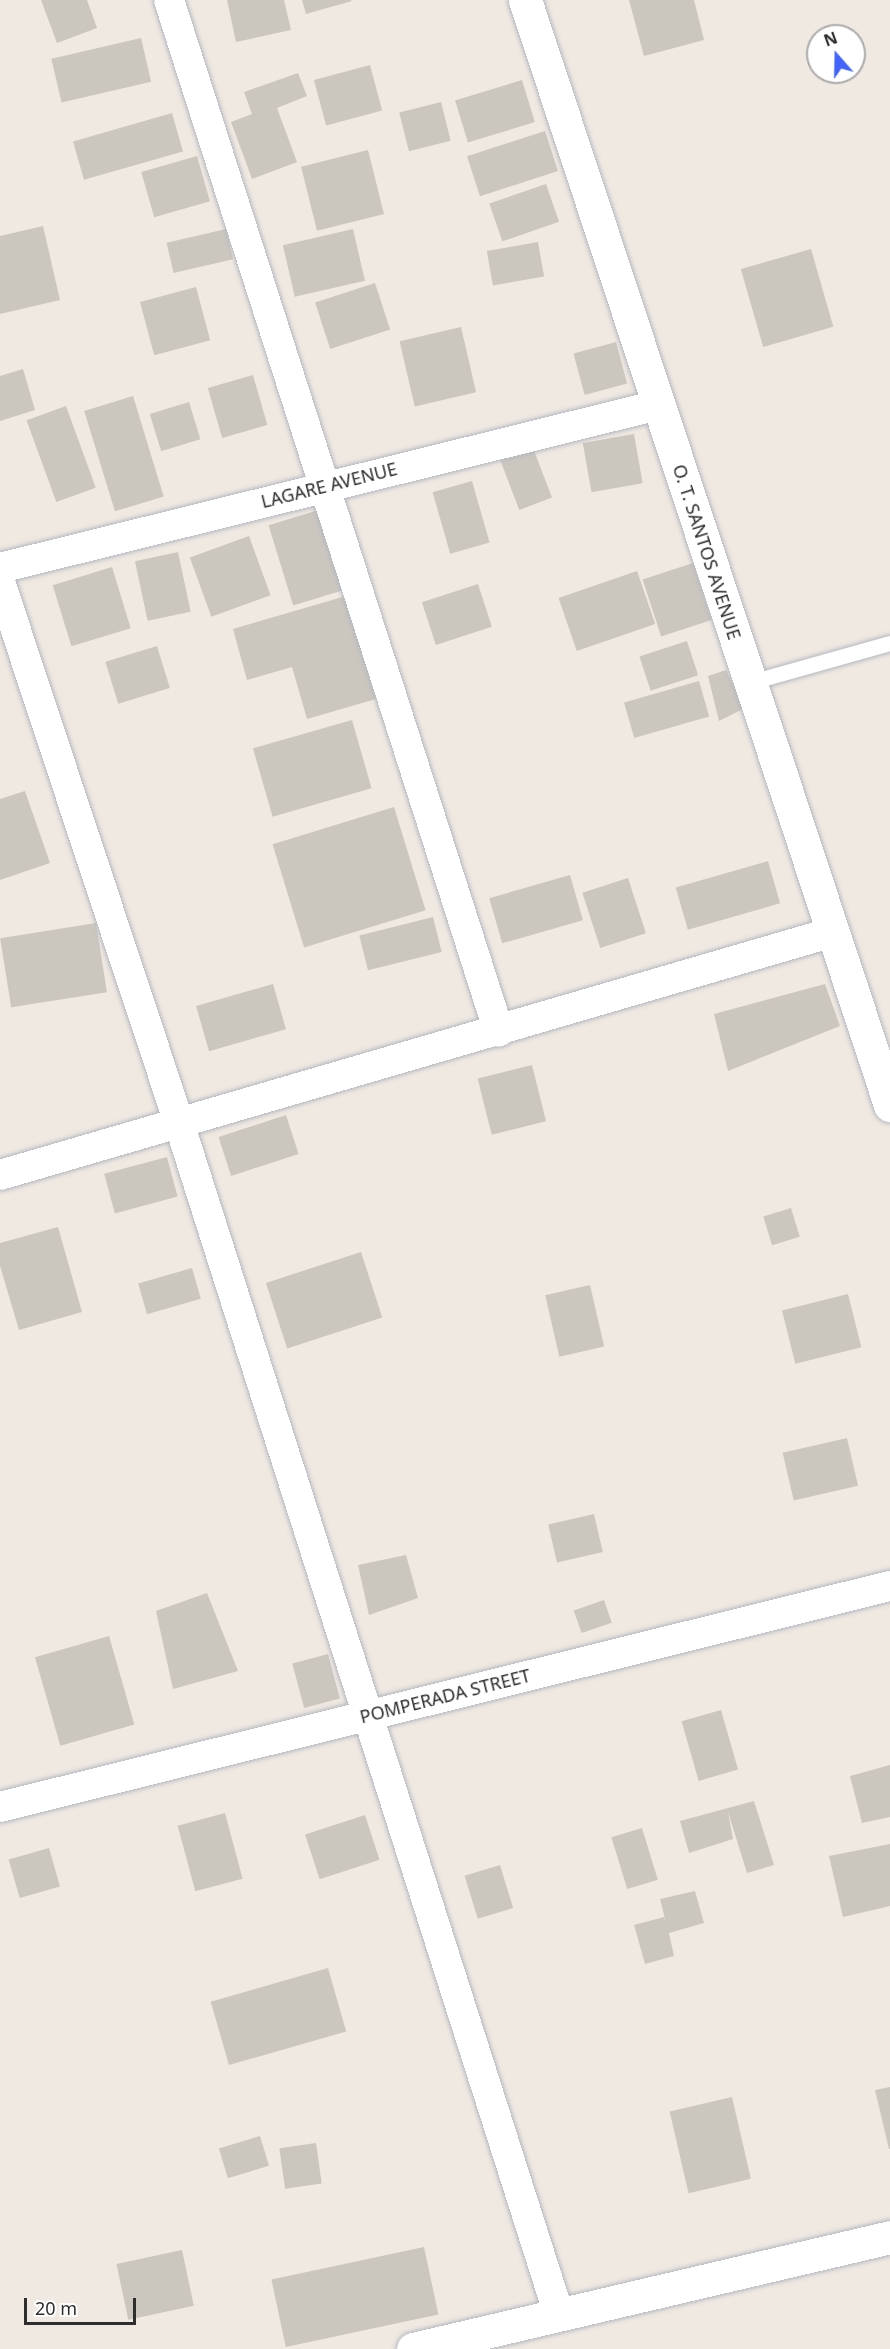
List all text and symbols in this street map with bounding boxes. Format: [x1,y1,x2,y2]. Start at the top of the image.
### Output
north arrow [806,24,866,84]
text: N [821,26,840,52]
street label: LAGARE AVENUE [259,458,399,512]
street label: O. T. SANTOS AVENUE [668,462,746,642]
street label: POMPERADA STREET [358,1664,532,1728]
scale bar [27,2286,140,2324]
text: 20 m [35,2296,77,2320]

